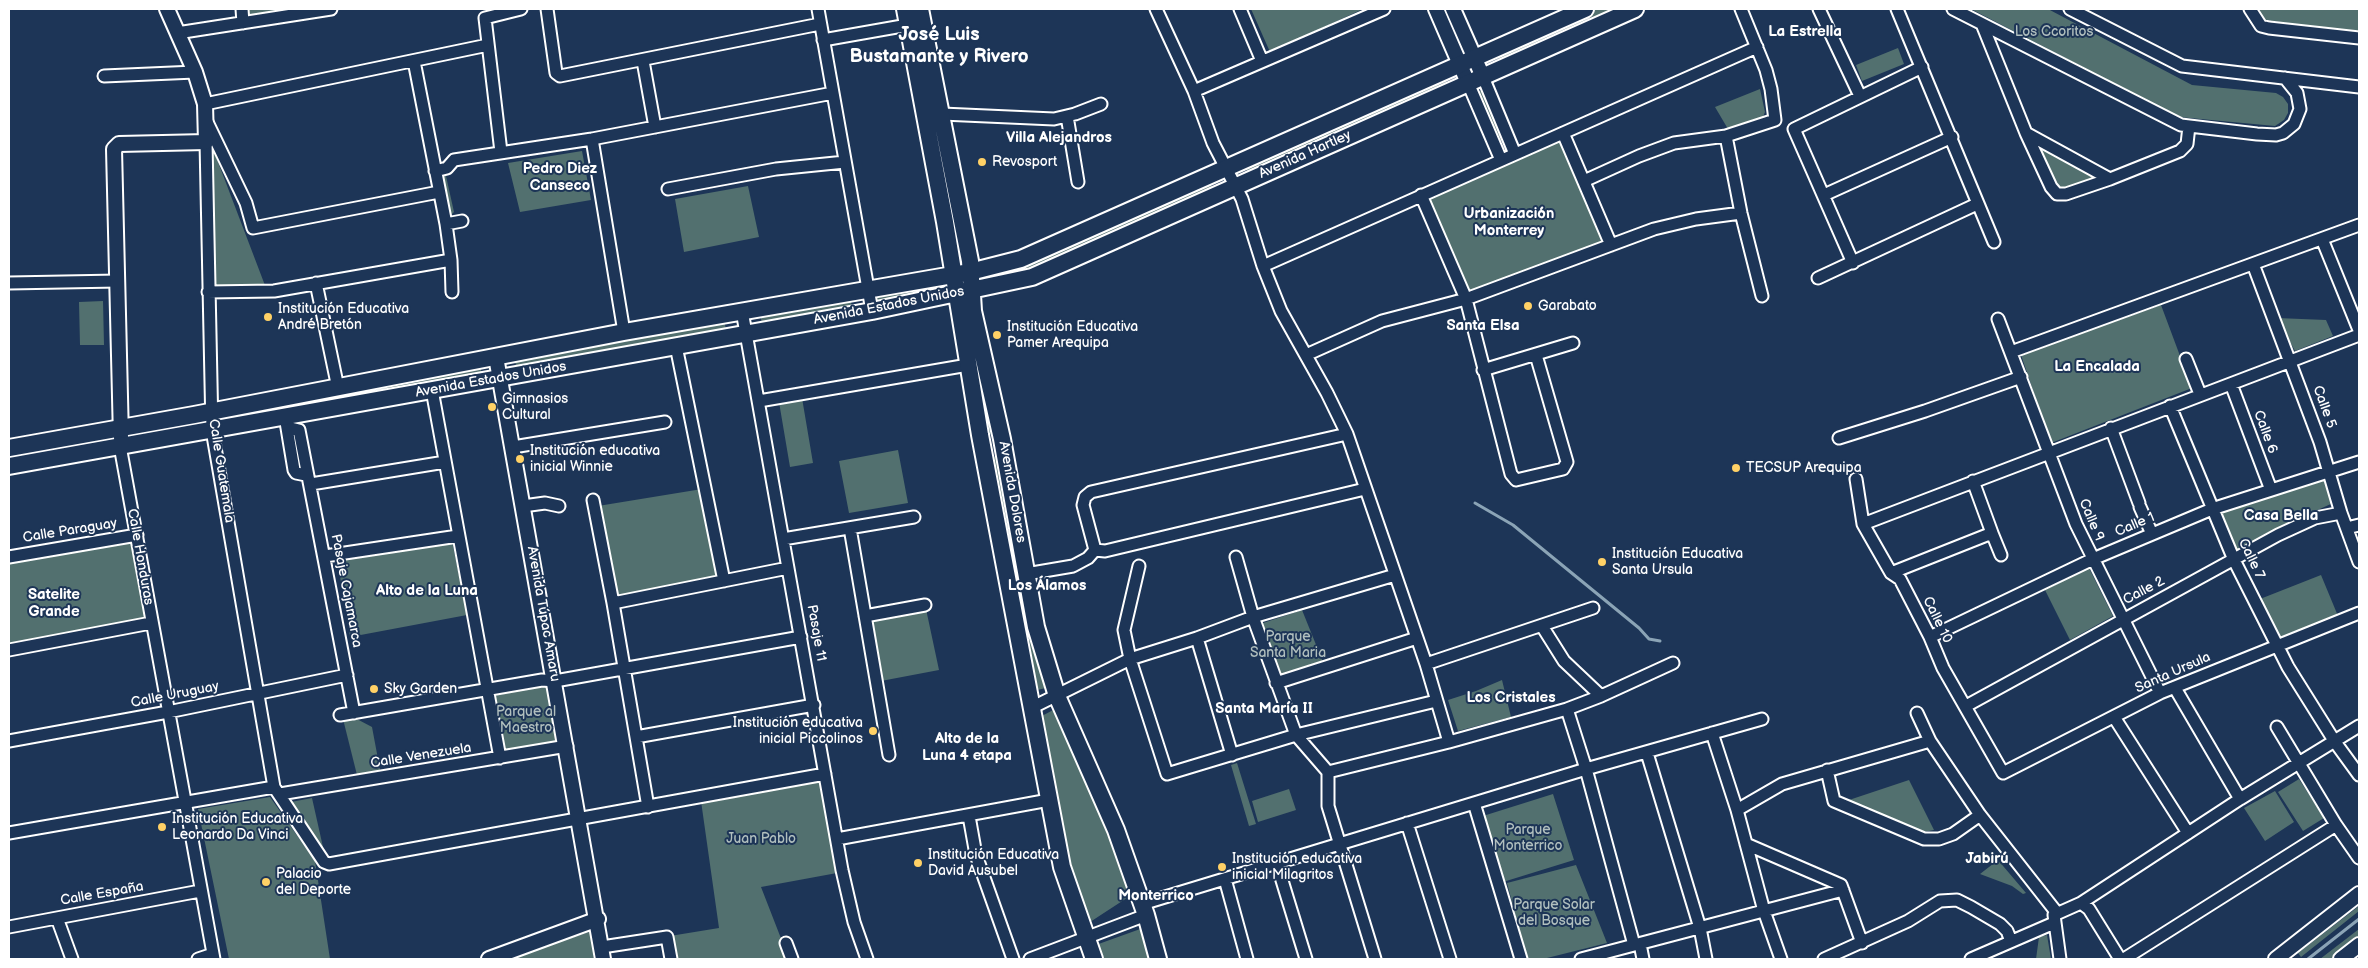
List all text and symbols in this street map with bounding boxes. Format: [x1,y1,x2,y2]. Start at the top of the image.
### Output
district label: La Estrella [1768,23,1842,41]
district label: José Luis Bustamante y Rivero [849,24,1029,68]
park label: Los Ccoritos [2015,24,2093,40]
street label: Avenida Hartley [1256,127,1354,183]
district label: Villa Alejandros [1006,129,1112,147]
place label: Revosport [992,154,1057,170]
marker: Revosport [976,156,988,168]
district label: Pedro Diez Canseco [523,160,597,195]
district label: Urbanización Monterrey [1464,205,1554,240]
street label: Avenida Estados Unidos [812,283,966,329]
place label: Garabato [1538,298,1597,314]
marker: Garabato [1522,300,1534,312]
place label: Institución Educativa André Bretón [278,301,409,334]
marker: Institución Educativa André Bretón [262,311,274,323]
district label: Santa Elsa [1446,317,1520,335]
place label: Institución Educativa Pamer Arequipa [1007,319,1138,352]
marker: Institución Educativa Pamer Arequipa [991,329,1003,341]
street label: Avenida Estados Unidos [414,358,568,402]
district label: La Encalada [2054,358,2140,376]
street label: Calle 5 [2309,383,2339,431]
place label: Gimnasios Cultural [502,391,568,424]
marker: Gimnasios Cultural [486,401,498,413]
street label: Calle 6 [2249,408,2281,456]
street label: Calle Guatemala [204,418,238,524]
street label: Avenida Dolores [995,440,1029,544]
place label: Institución educativa inicial Winnie [530,443,660,476]
marker: Institución educativa inicial Winnie [514,453,526,465]
place label: TECSUP Arequipa [1746,460,1862,476]
marker: TECSUP Arequipa [1730,462,1742,474]
street label: Calle 9 [2075,496,2107,544]
street label: Calle Honduras [123,507,157,607]
district label: Casa Bella [2244,507,2318,525]
street label: Calle 1 [2113,509,2157,541]
street label: Calle Paraguay [22,515,118,547]
street label: Pasaje Cajamarca [327,533,365,649]
street label: Calle 7 [2234,536,2268,582]
street label: Avenida Túpac Amaru [523,545,563,683]
place label: Institución Educativa Santa Ursula [1612,546,1743,578]
marker: Institución Educativa Santa Ursula [1596,556,1608,568]
street label: Calle 2 [2120,573,2168,609]
district label: Los Álamos [1008,577,1086,595]
district label: Alto de la Luna [376,582,478,600]
district label: Satelite Grande [28,586,80,621]
street label: Calle 10 [1919,594,1955,646]
street label: Pasaje 11 [803,603,829,663]
park label: Parque Santa Maria [1250,629,1326,662]
street label: Santa Ursula [2133,649,2213,697]
street label: Calle Uruguay [130,678,220,712]
place label: Sky Garden [384,681,457,697]
marker: Sky Garden [368,683,380,695]
district label: Los Cristales [1466,689,1556,707]
district label: Santa María II [1215,700,1313,718]
park label: Parque al Maestro [496,704,556,736]
place label: Institución educativa inicial Piccolinos [733,715,863,748]
marker: Institución educativa inicial Piccolinos [867,725,879,737]
district label: Alto de la Luna 4 etapa [922,730,1012,765]
street label: Calle Venezuela [369,740,473,772]
place label: Institución Educativa Leonardo Da Vinci [172,811,303,844]
marker: Institución Educativa Leonardo Da Vinci [156,821,168,833]
park label: Parque Monterrico [1494,822,1562,854]
park label: Juan Pablo [726,831,796,847]
place label: Institución Educativa David Ausubel [928,847,1059,880]
district label: Jabirú [1966,850,2008,868]
place label: Institución educativa inicial Milagritos [1232,851,1362,884]
marker: Institución Educativa David Ausubel [912,857,924,869]
marker: Institución educativa inicial Milagritos [1216,861,1228,873]
place label: Palacio del Deporte [276,866,351,899]
marker: Palacio del Deporte [260,876,272,888]
street label: Calle España [59,878,145,910]
district label: Monterrico [1118,887,1194,905]
park label: Parque Solar del Bosque [1513,897,1595,930]

